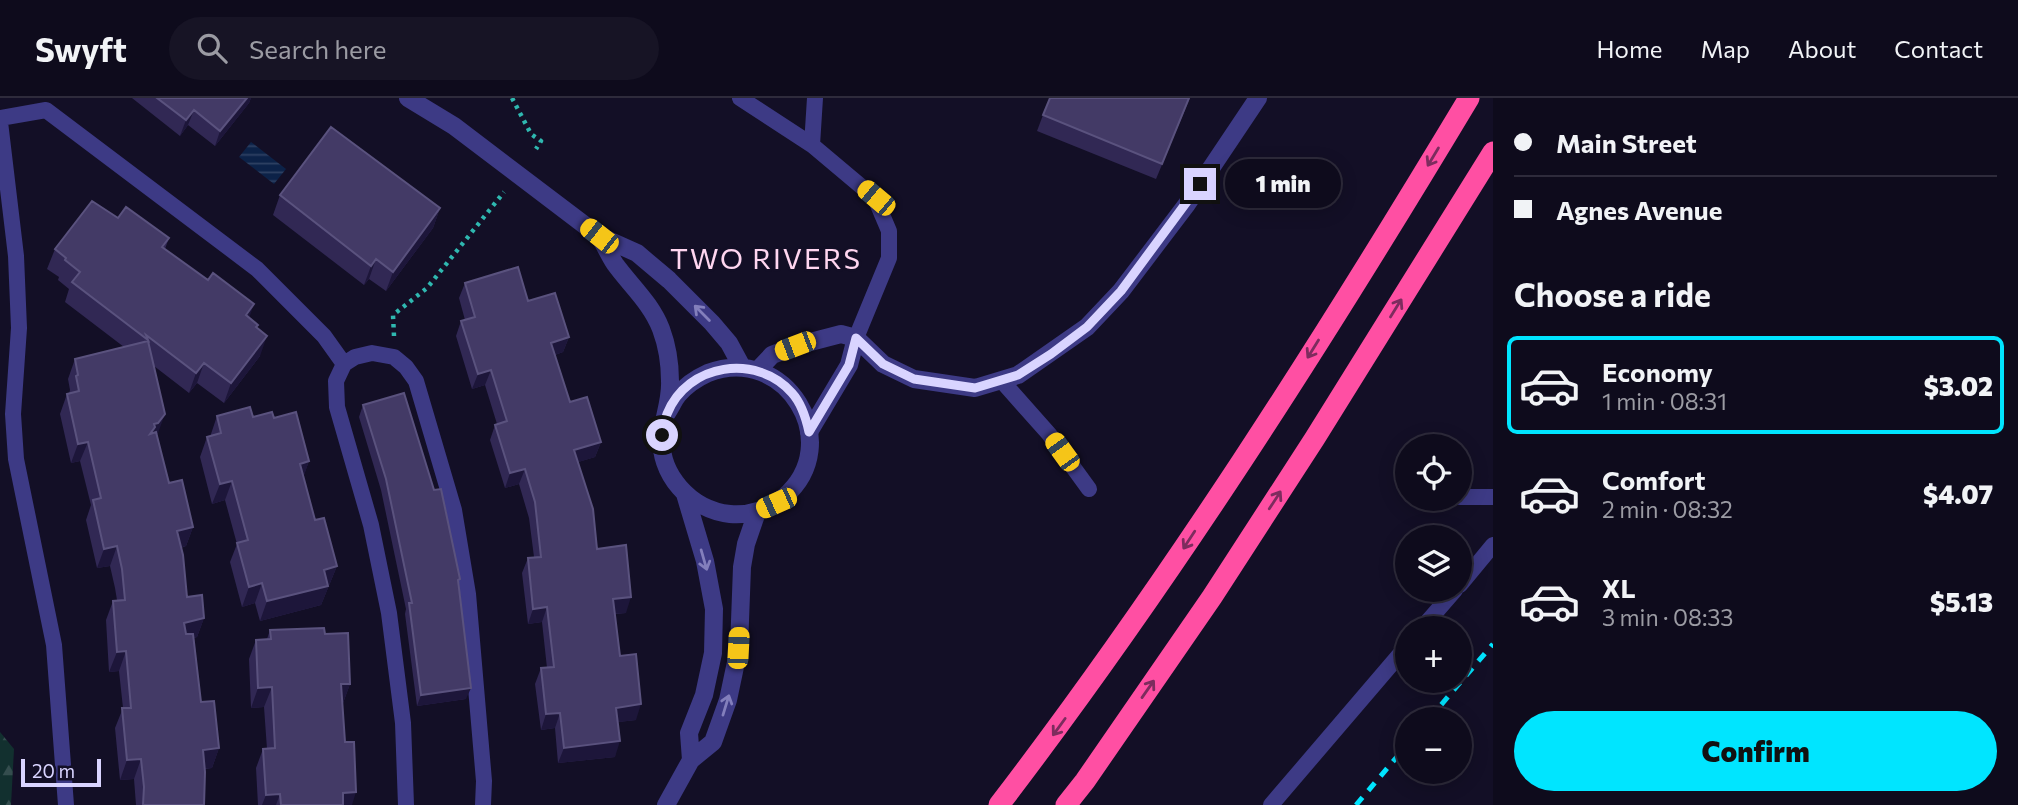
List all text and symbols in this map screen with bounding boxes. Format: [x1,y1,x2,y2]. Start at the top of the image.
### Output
search box [169,17,659,80]
text: Swyft [35,28,127,69]
icon: search [193,29,231,67]
text: Search here [249,33,386,64]
text: Home [1597,34,1663,63]
text: Map [1701,34,1750,63]
text: About [1788,34,1856,63]
text: Contact [1894,34,1983,63]
text: Main Street [1556,127,1697,158]
one-way arrow [1426,146,1440,166]
callout: 1 min [1224,160,1340,208]
route end [1184,168,1216,200]
text: 1 min [1255,169,1311,197]
car [854,176,899,220]
text: Agnes Avenue [1556,194,1722,225]
car [576,215,623,257]
district label: TWO RIVERS [670,241,862,275]
text: Choose a ride [1514,274,1711,314]
one-way arrow [1389,299,1404,318]
one-way arrow [693,305,710,322]
car [772,329,819,363]
one-way arrow [1305,339,1319,359]
icon: car [1518,354,1581,417]
text: Economy [1602,356,1713,387]
text: $3.02 [1924,370,1993,401]
text: 1 min · 08:31 [1602,387,1727,415]
route start [646,419,678,451]
car [1042,429,1083,475]
map controls [1395,434,1472,784]
button: locate [1395,434,1472,511]
icon: car [1518,462,1581,525]
text: Comfort [1602,464,1705,495]
text: $4.07 [1923,478,1993,509]
car [753,485,800,521]
one-way arrow [1267,491,1282,510]
text: 2 min · 08:32 [1602,495,1733,523]
button: layers [1395,525,1472,602]
one-way arrow [1182,530,1196,549]
one-way arrow [698,548,711,571]
icon: car [1518,570,1581,633]
text: XL [1602,572,1636,603]
text: $5.13 [1930,586,1993,617]
text: 3 min · 08:33 [1602,603,1734,631]
button: + [1395,616,1472,693]
car [727,626,750,670]
one-way arrow [1141,680,1155,699]
one-way arrow [721,694,733,716]
button: − [1395,707,1472,784]
button: Confirm [1514,711,1997,791]
one-way arrow [1051,717,1066,735]
scale bar [21,756,102,788]
text: 20 m [32,759,75,782]

